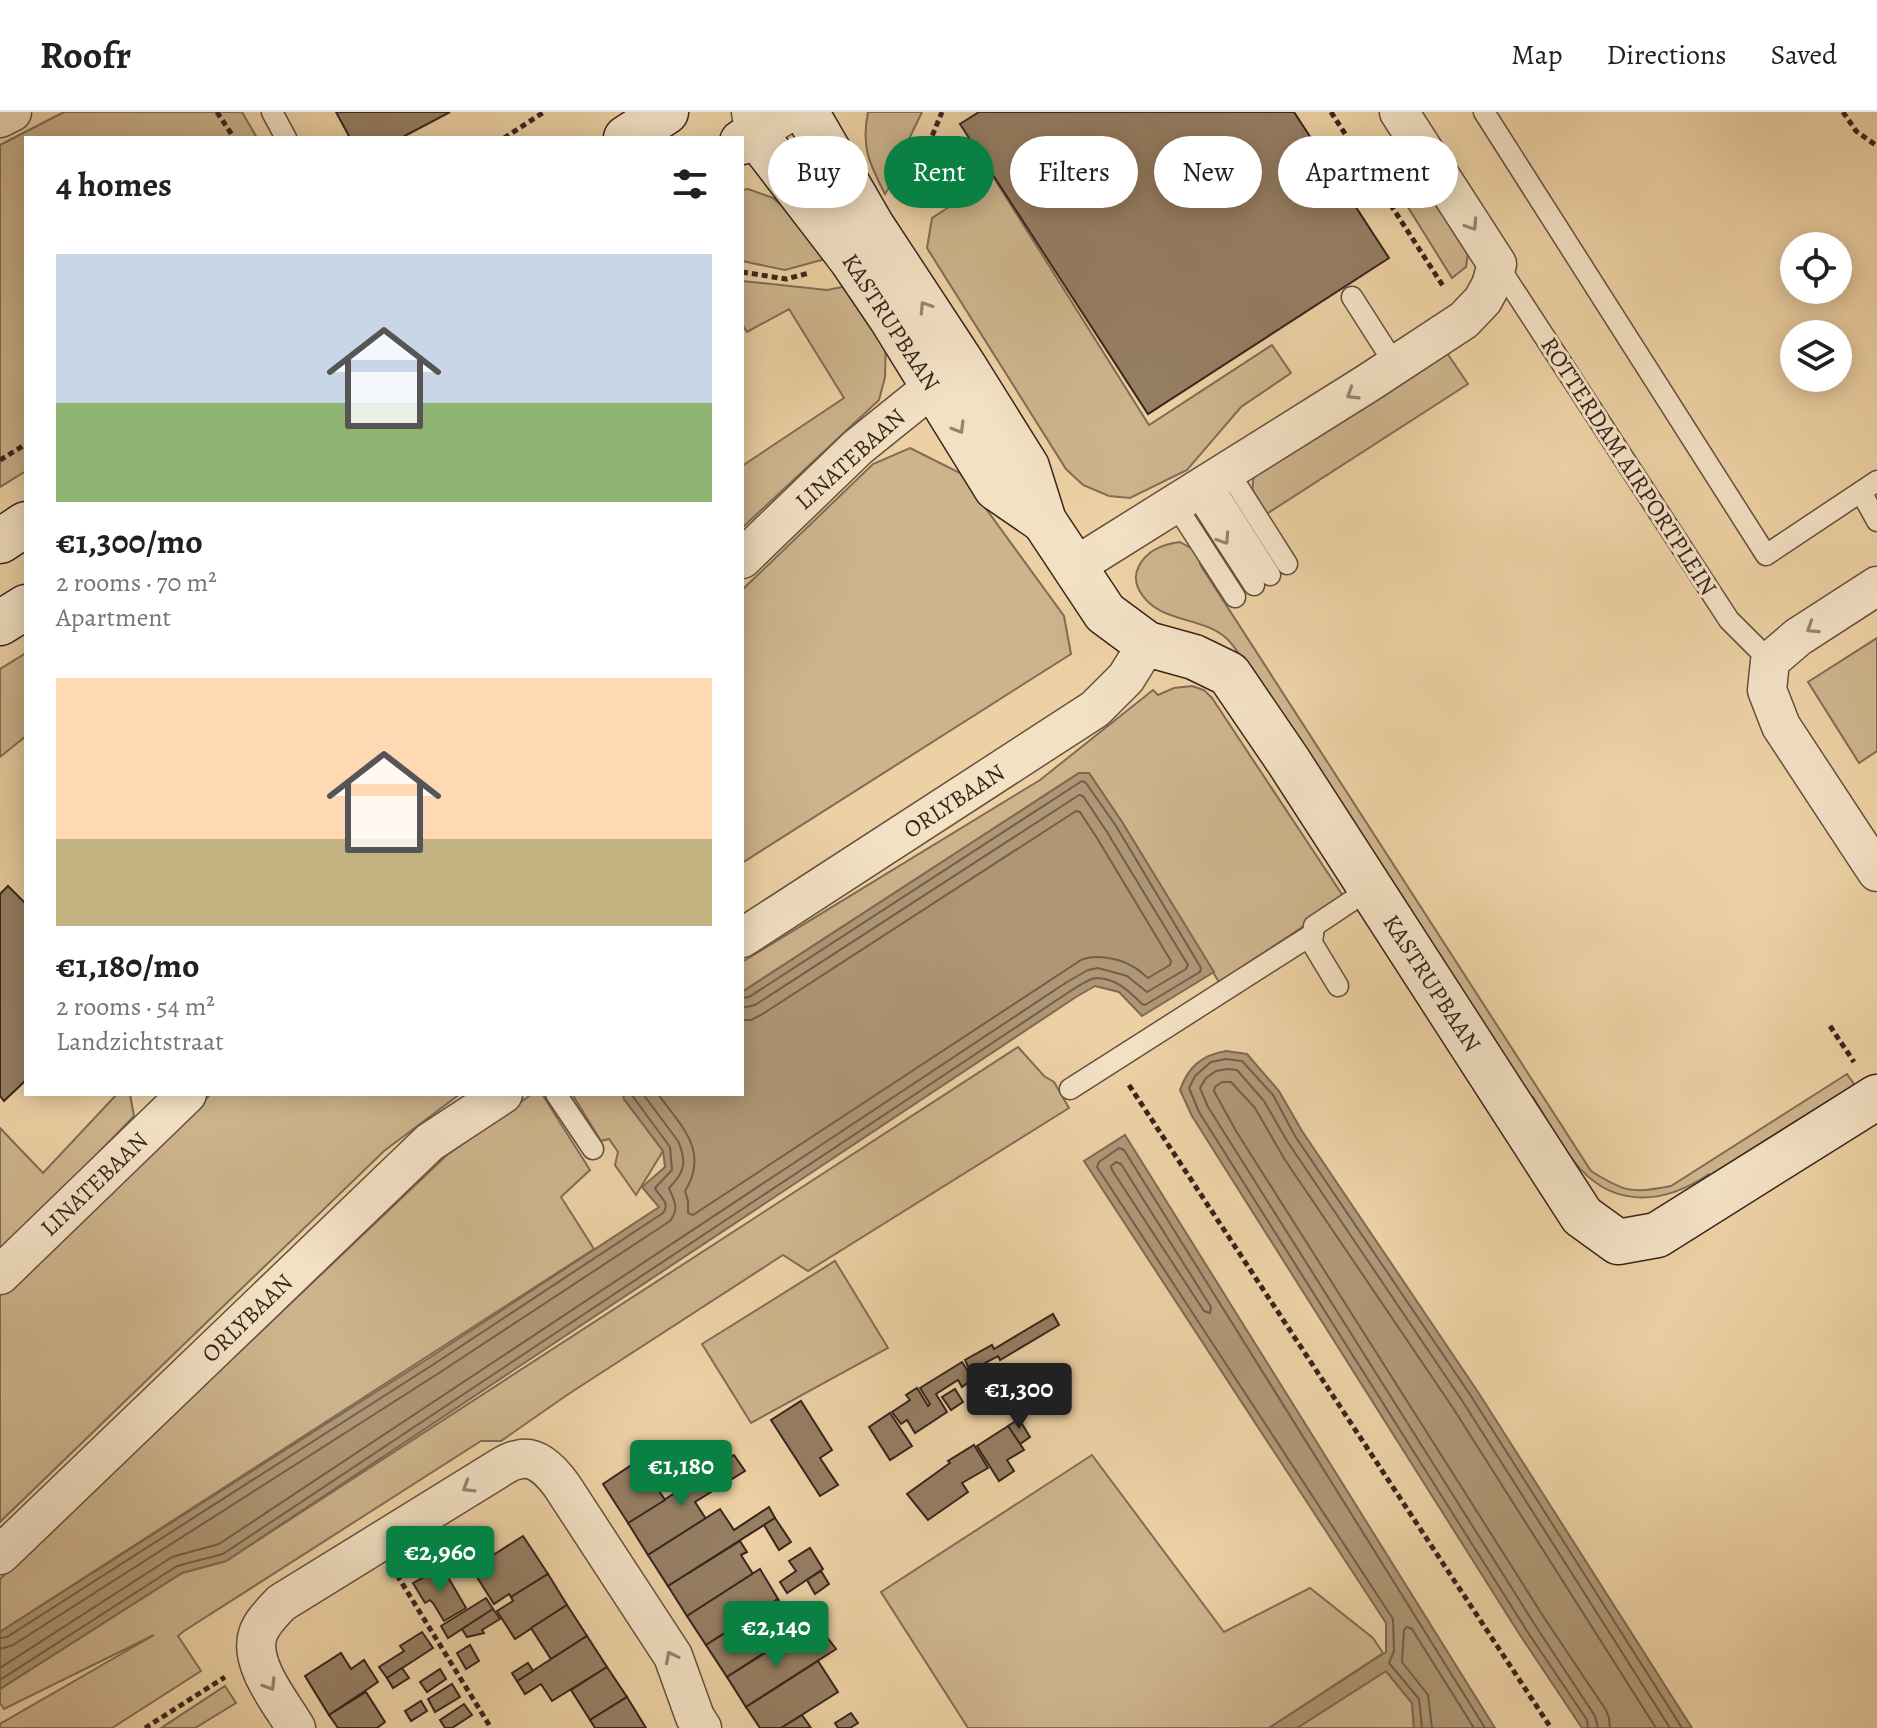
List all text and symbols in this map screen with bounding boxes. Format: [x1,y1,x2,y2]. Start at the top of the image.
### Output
text: Roofr [40,29,131,81]
text: Map [1511,36,1562,74]
text: Directions [1606,36,1727,74]
text: Saved [1771,36,1837,74]
chip: Buy [768,136,868,208]
chip: Rent [884,136,994,208]
chip: Filters [1010,136,1138,208]
chip: New [1154,136,1262,208]
chip: Apartment [1278,136,1458,208]
text: 4 homes [56,161,172,208]
icon: filters [668,162,712,206]
one-way arrow [1462,216,1477,230]
map controls [1780,232,1852,392]
button: locate [1780,232,1852,304]
street label: KASTRUPBAAN [835,247,947,397]
one-way arrow [920,301,935,315]
icon: home [312,306,456,450]
button: layers [1780,320,1852,392]
street label: ROTTERDAM AIRPORTPLEIN [1533,331,1725,601]
one-way arrow [1346,384,1361,399]
street label: LINATEBAAN [788,401,912,517]
one-way arrow [949,419,965,434]
text: €1,300/mo [56,518,203,565]
one-way arrow [1215,530,1230,544]
text: 2 rooms · 70 m² [56,565,217,600]
text: Apartment [56,600,171,635]
one-way arrow [1806,619,1820,634]
icon: home [312,730,456,874]
street label: ORLYBAAN [897,756,1011,846]
street label: KASTRUPBAAN [1376,908,1488,1058]
text: €1,180/mo [56,942,200,989]
text: 2 rooms · 54 m² [56,989,215,1024]
text: Landzichtstraat [56,1024,224,1059]
street label: LINATEBAAN [33,1125,155,1243]
street label: ORLYBAAN [195,1267,299,1369]
pin: €1,300 [954,1363,1084,1431]
text: €1,300 [985,1371,1053,1406]
pin: €1,180 [616,1440,746,1508]
text: €1,180 [648,1448,714,1483]
one-way arrow [462,1477,477,1493]
pin: €2,960 [375,1526,505,1594]
text: €2,960 [404,1534,476,1569]
pin: €2,140 [711,1601,841,1669]
text: €2,140 [741,1609,811,1644]
one-way arrow [666,1650,681,1665]
one-way arrow [260,1676,276,1691]

